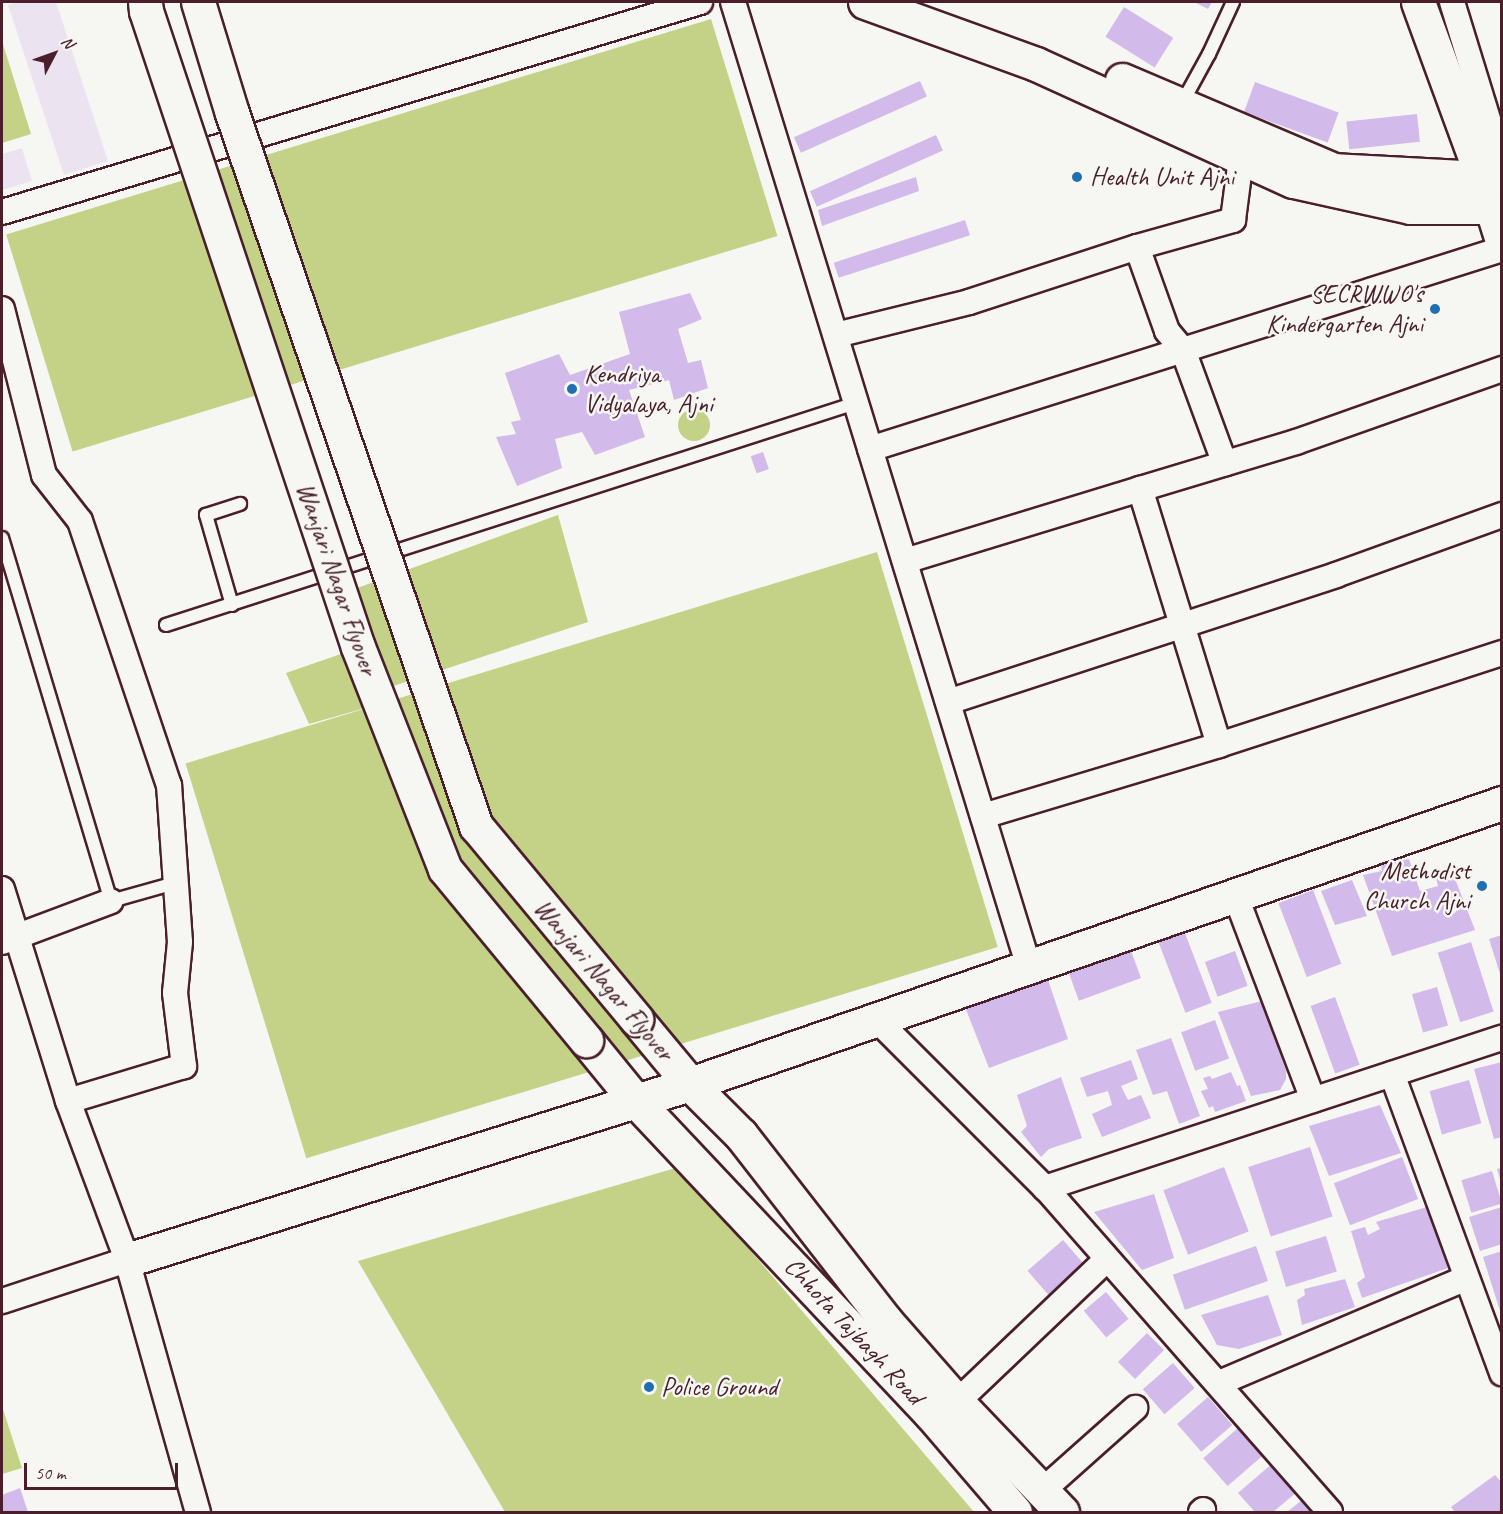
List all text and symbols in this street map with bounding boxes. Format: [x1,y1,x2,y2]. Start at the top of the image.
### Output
north arrow [24,24,84,84]
text: N [57,32,78,52]
place label: Health Unit Ajni [1090,161,1234,193]
marker: Health Unit Ajni [1068,168,1086,186]
place label: SECRWWO's Kindergarten Ajni [1266,278,1423,340]
marker: SECRWWO's Kindergarten Ajni [1428,302,1442,316]
place label: Kendriya Vidyalaya, Ajni [584,358,713,420]
marker: Kendriya Vidyalaya, Ajni [565,382,579,396]
street label: Wanjari Nagar Flyover [289,479,385,679]
place label: Methodist Church Ajni [1363,855,1470,916]
marker: Methodist Church Ajni [1475,879,1489,893]
street label: Wanjari Nagar Flyover [527,893,681,1067]
street label: Chhota Tajbagh Road [778,1251,930,1411]
place label: Police Ground [661,1371,777,1403]
marker: Police Ground [642,1380,656,1394]
scale bar [27,1451,182,1489]
text: 50 m [35,1462,66,1484]

